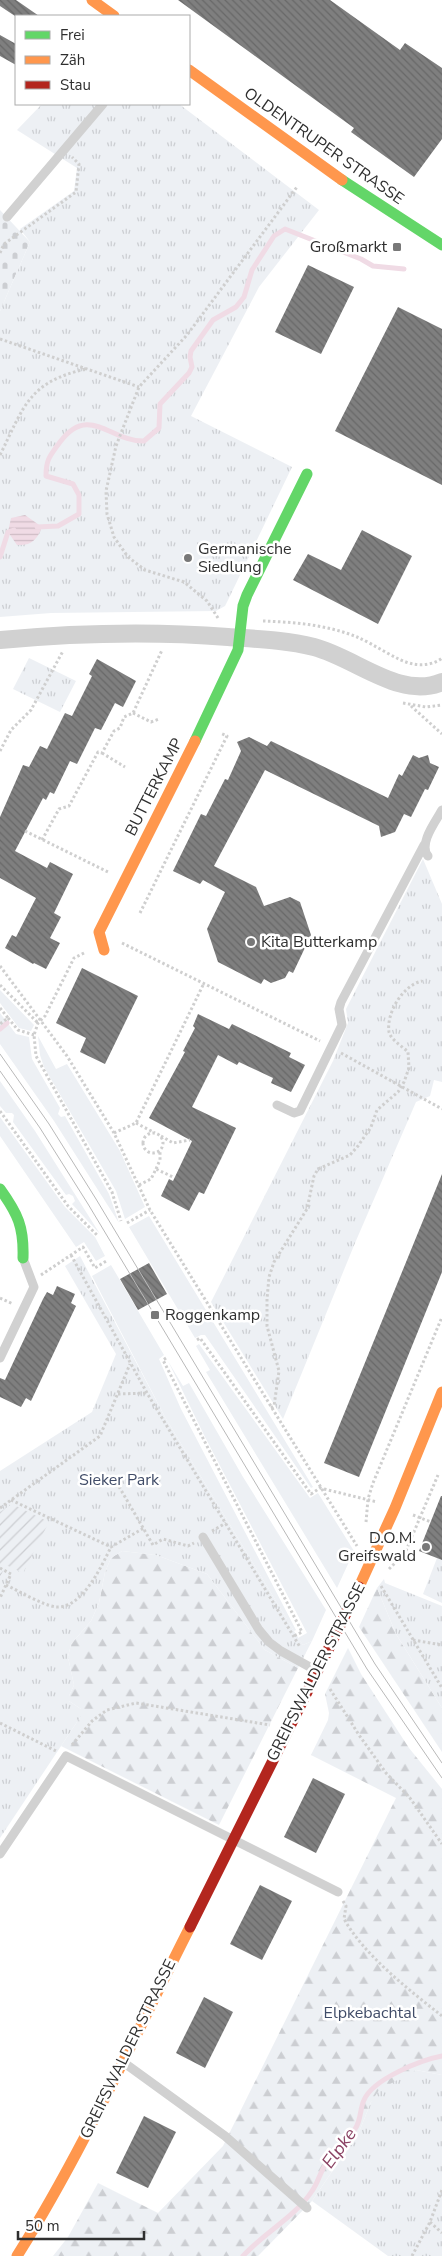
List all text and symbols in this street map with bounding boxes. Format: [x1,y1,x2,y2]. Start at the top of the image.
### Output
legend [15,15,190,105]
text: Frei [60,25,85,45]
text: Zäh [60,50,85,70]
text: Stau [60,75,91,95]
street label: OLDENTRUPER STRASSE [240,82,408,210]
place label: Großmarkt [310,236,387,258]
marker: Großmarkt [391,241,403,253]
place label: Germanische Siedlung [198,538,292,578]
marker: Germanische Siedlung [182,552,194,564]
street label: BUTTERKAMP [120,734,188,840]
place label: Kita Butterkamp [261,931,377,953]
marker: Kita Butterkamp [245,936,257,948]
place label: Roggenkamp [165,1304,260,1326]
marker: Roggenkamp [149,1309,161,1321]
park label: Sieker Park [79,1469,160,1491]
place label: D.O.M. Greifswald [338,1527,416,1567]
marker: D.O.M. Greifswald [420,1541,432,1553]
street label: GREIFSWALDER STRASSE [261,1579,371,1765]
street label: GREIFSWALDER STRASSE [75,1956,181,2142]
park label: Elpkebachtal [324,2002,417,2024]
water label: Elpke [316,2123,362,2173]
scale bar [18,2208,144,2240]
text: 50 m [25,2216,60,2236]

